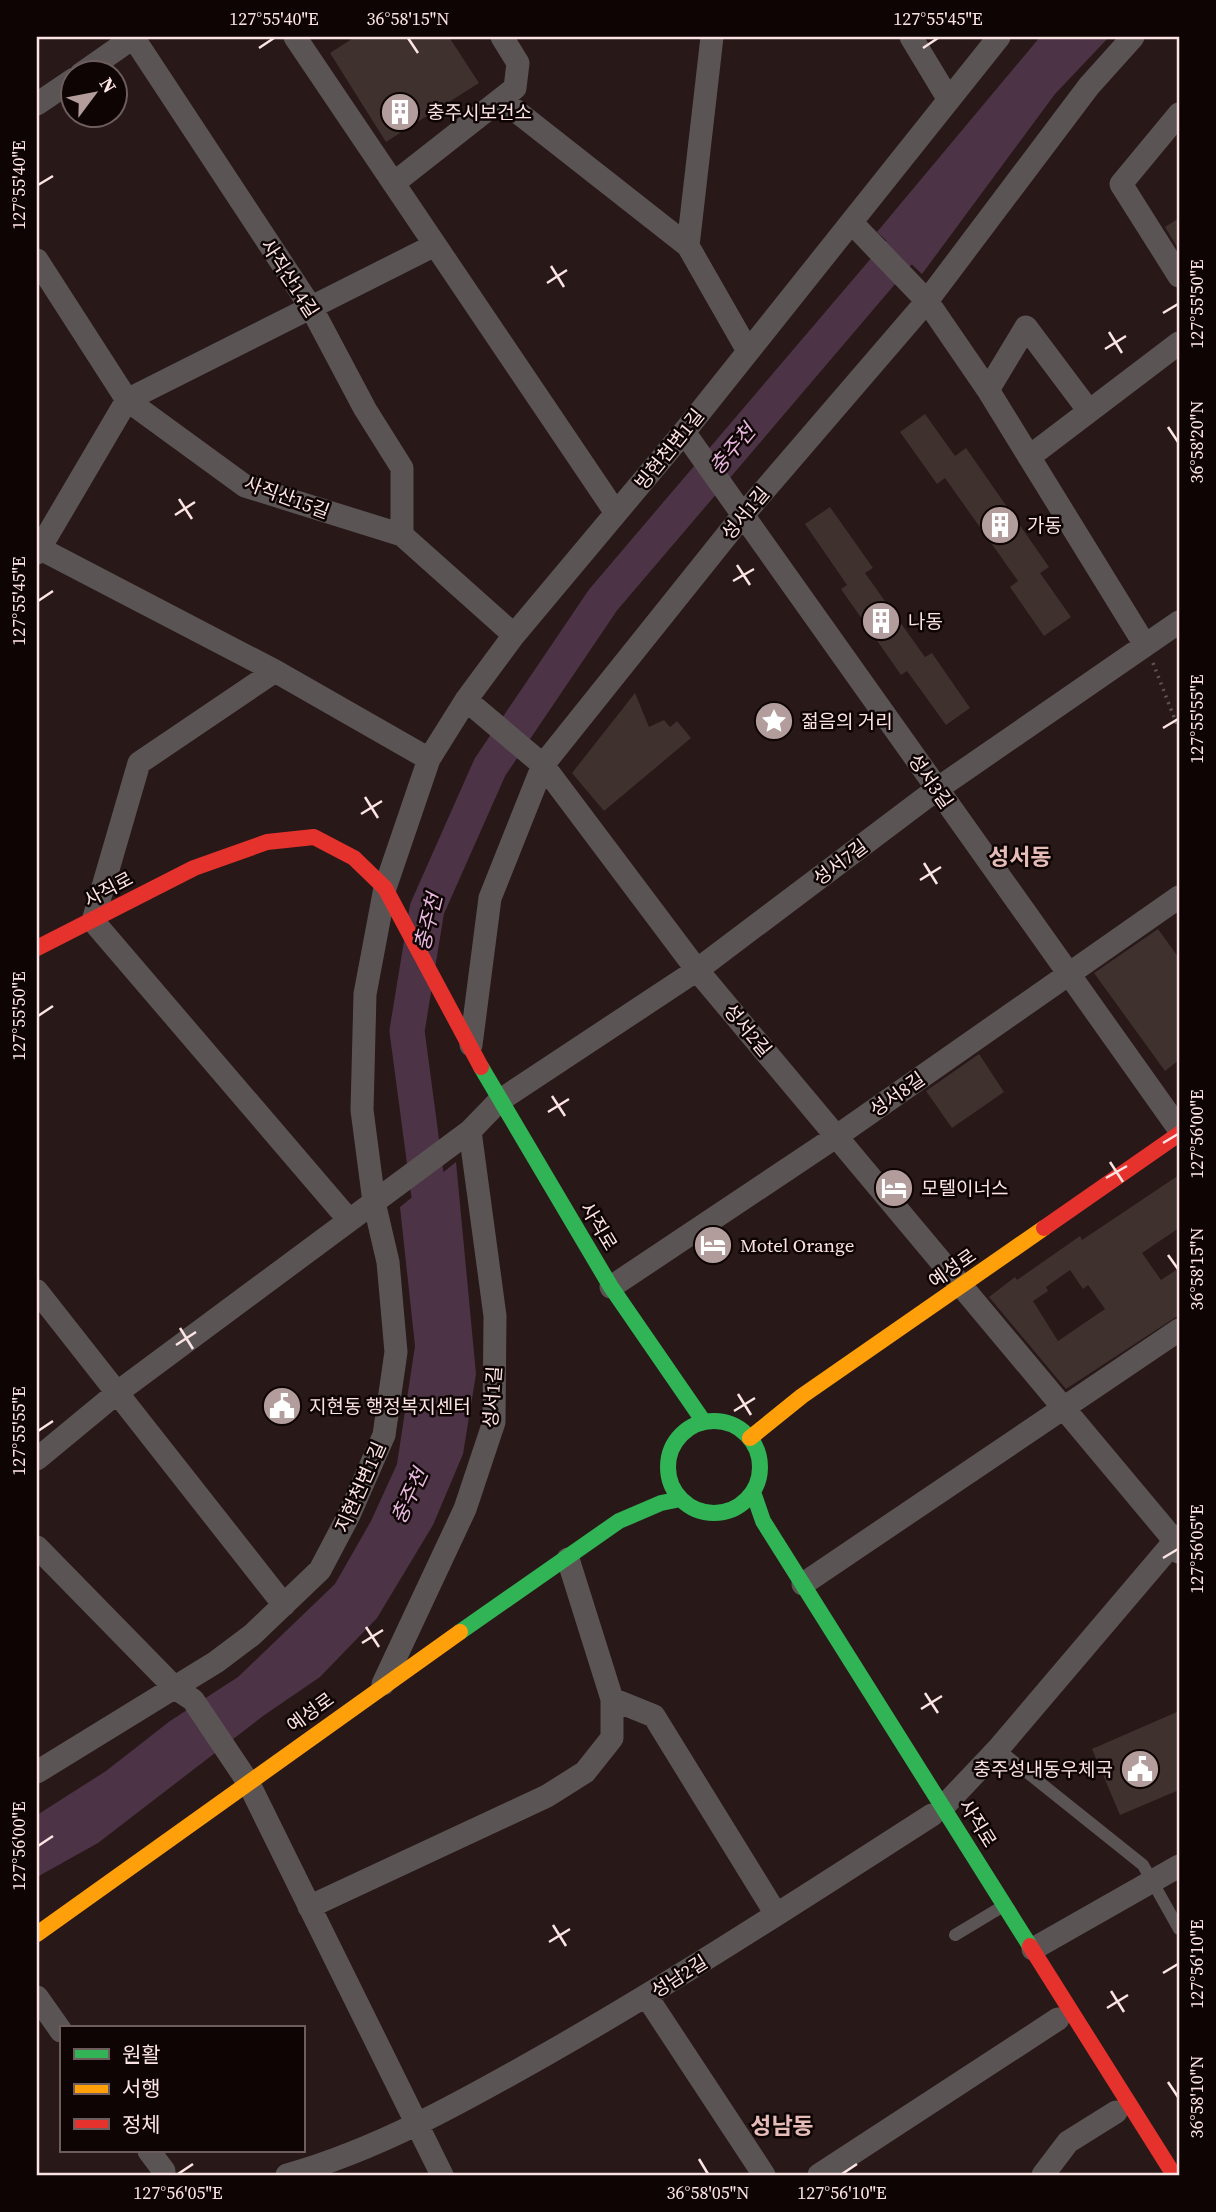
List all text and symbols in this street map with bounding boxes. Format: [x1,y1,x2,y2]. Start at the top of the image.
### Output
text: 127°55'40"E [229,6,319,31]
text: 36°58'15"N [367,6,449,31]
text: 127°55'45"E [893,6,983,31]
north arrow [60,60,130,130]
text: N [94,72,123,98]
building icon: 충주시보건소 [379,91,421,133]
place label: 충주시보건소 [427,99,532,125]
text: 127°55'40"E [6,140,31,230]
street label: 사직산14길 [255,234,325,322]
text: 127°55'50"E [1184,259,1209,349]
text: 36°58'20"N [1184,401,1209,483]
street label: 빙현천변1길 [628,403,710,495]
water label: 충주천 [702,415,763,481]
street label: 사직산15길 [241,470,333,524]
street label: 성서1길 [715,481,775,545]
building icon: 가동 [979,504,1021,546]
place label: 가동 [1027,512,1062,538]
text: 127°55'45"E [6,556,31,646]
building icon: 나동 [860,600,902,642]
place label: 나동 [908,608,943,634]
text: 127°55'55"E [1184,674,1209,764]
place icon: 젊음의 거리 [753,700,795,742]
place label: 젊음의 거리 [801,708,893,734]
street label: 성서3길 [903,748,959,814]
street label: 성서7길 [807,833,873,891]
district label: 성서동 [988,841,1052,873]
street label: 사직로 [79,865,137,913]
water label: 충주천 [407,888,450,954]
text: 127°55'50"E [6,971,31,1061]
street label: 성서2길 [718,998,778,1062]
street label: 성서8길 [864,1066,930,1122]
text: 127°56'00"E [1184,1089,1209,1179]
hotel icon: 모텔이너스 [873,1167,915,1209]
place label: 모텔이너스 [921,1175,1008,1201]
street label: 사직로 [574,1197,624,1255]
hotel icon: Motel Orange [692,1224,734,1266]
text: 36°58'15"N [1184,1228,1209,1310]
place label: Motel Orange [740,1232,854,1258]
street label: 예성로 [923,1242,981,1294]
street label: 성서1길 [477,1365,507,1429]
public building icon: 지현동 행정복지센터 [261,1385,303,1427]
text: 127°55'55"E [6,1386,31,1476]
place label: 지현동 행정복지센터 [309,1393,471,1419]
street label: 지현천변1길 [328,1437,392,1537]
water label: 충주천 [384,1461,436,1528]
text: 127°56'05"E [1184,1504,1209,1594]
street label: 예성로 [281,1686,339,1738]
public building icon: 충주성내동우체국 [1119,1748,1161,1790]
place label: 충주성내동우체국 [973,1756,1113,1782]
street label: 사직로 [953,1794,1003,1852]
text: 127°56'00"E [6,1801,31,1891]
text: 127°56'10"E [1184,1919,1209,2009]
street label: 성남2길 [646,1949,712,2003]
legend [60,2026,304,2152]
text: 원활 [122,2040,161,2069]
text: 36°58'10"N [1184,2056,1209,2138]
text: 서행 [122,2074,161,2103]
text: 정체 [122,2110,161,2139]
district label: 성남동 [750,2110,814,2142]
text: 127°56'05"E [133,2180,223,2205]
text: 36°58'05"N [667,2180,749,2205]
text: 127°56'10"E [797,2180,887,2205]

